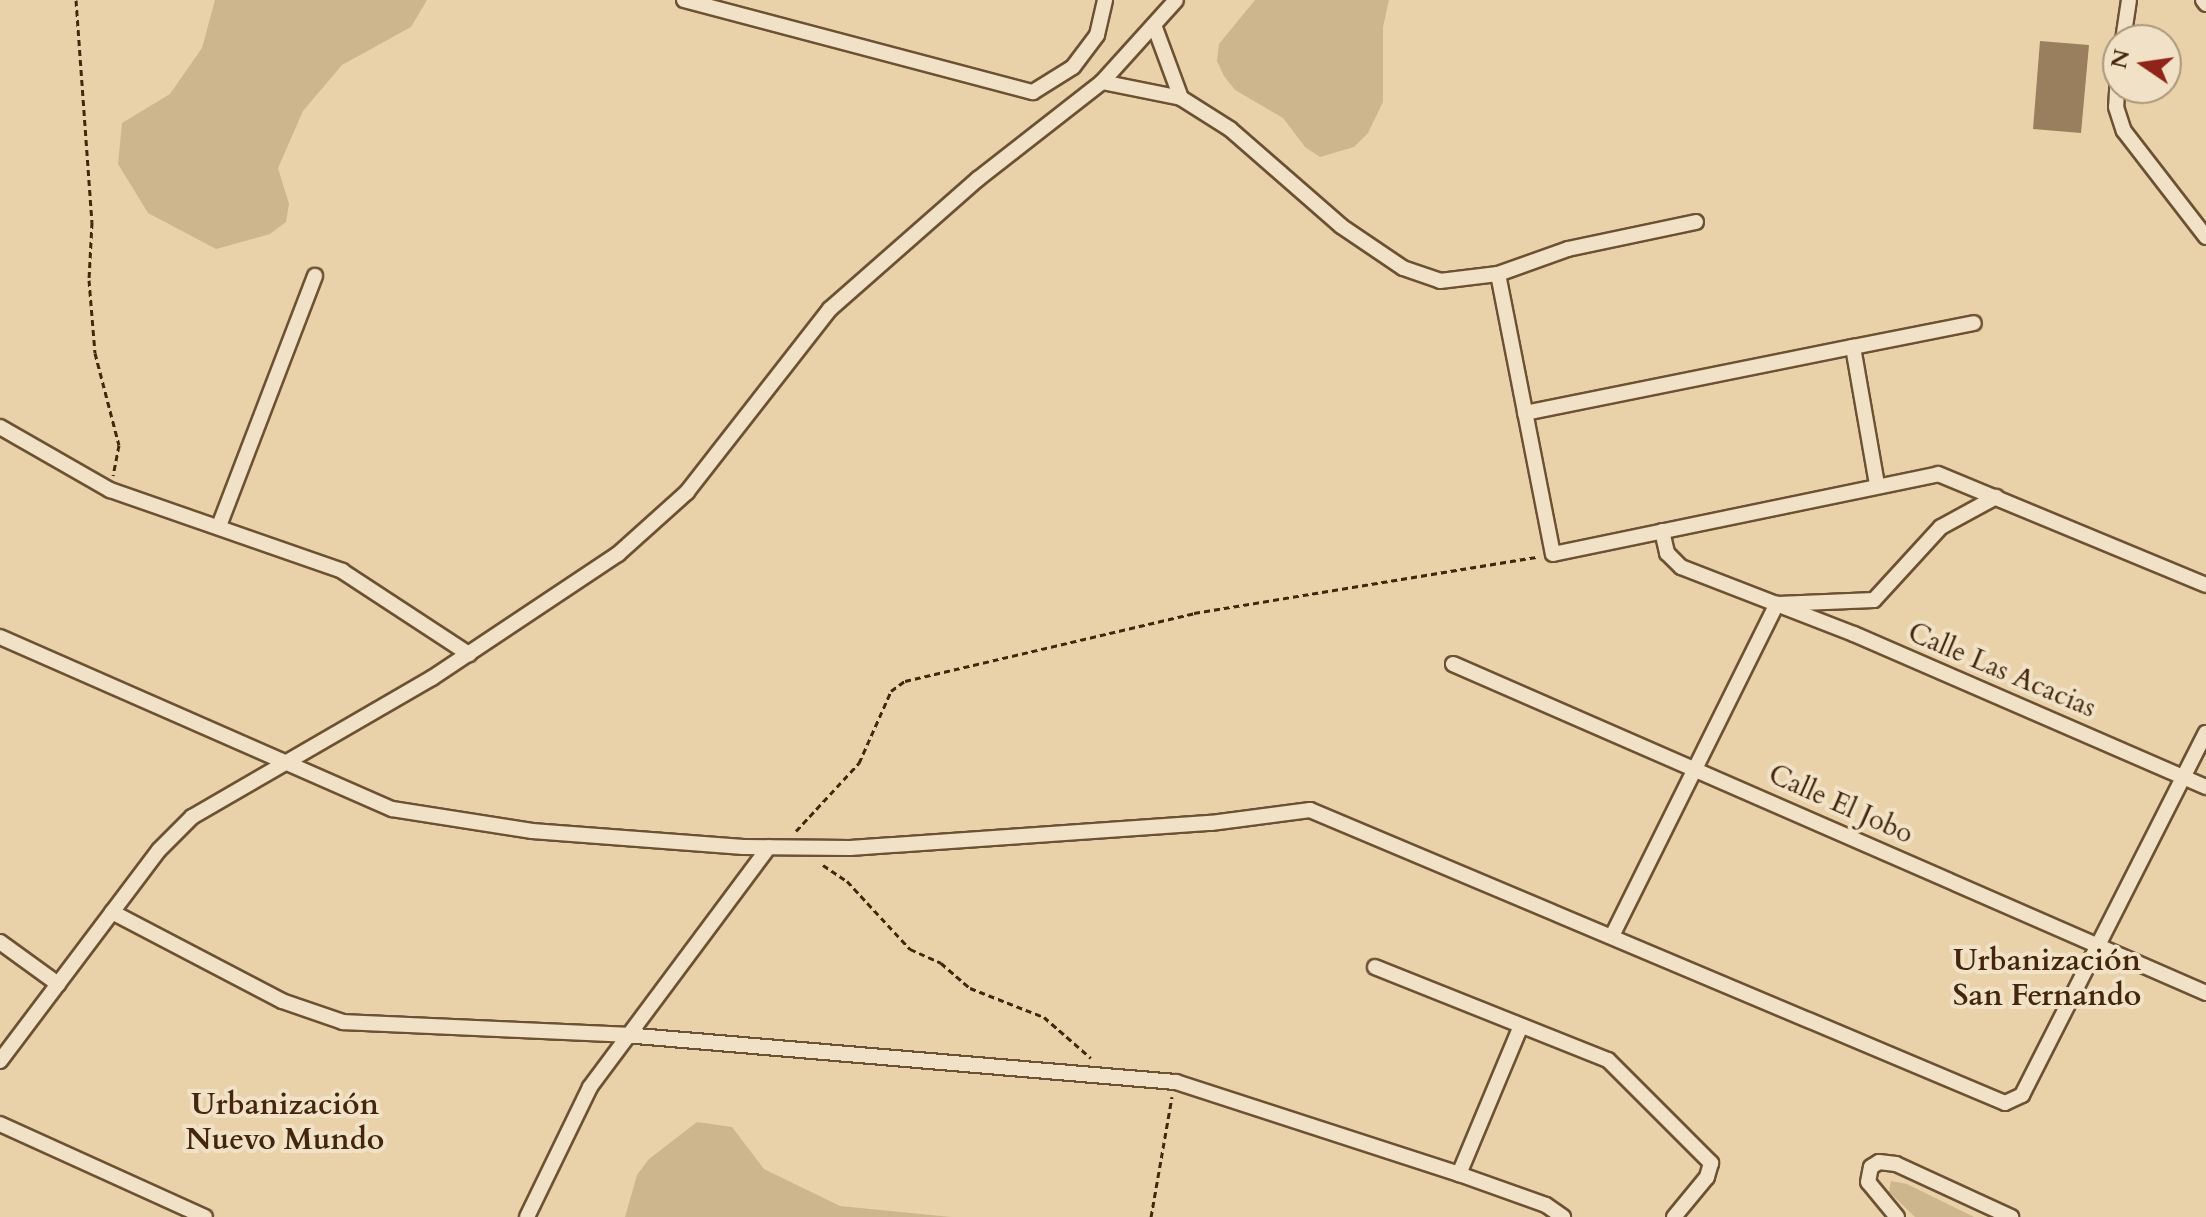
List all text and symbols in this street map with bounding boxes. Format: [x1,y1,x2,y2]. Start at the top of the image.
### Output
north arrow [2102,24,2182,104]
text: N [2104,46,2137,72]
street label: Calle Las Acacias [1903,615,2101,725]
street label: Calle El Jobo [1764,757,1918,851]
district label: Urbanización San Fernando [1953,943,2141,1014]
district label: Urbanización Nuevo Mundo [186,1087,384,1158]

